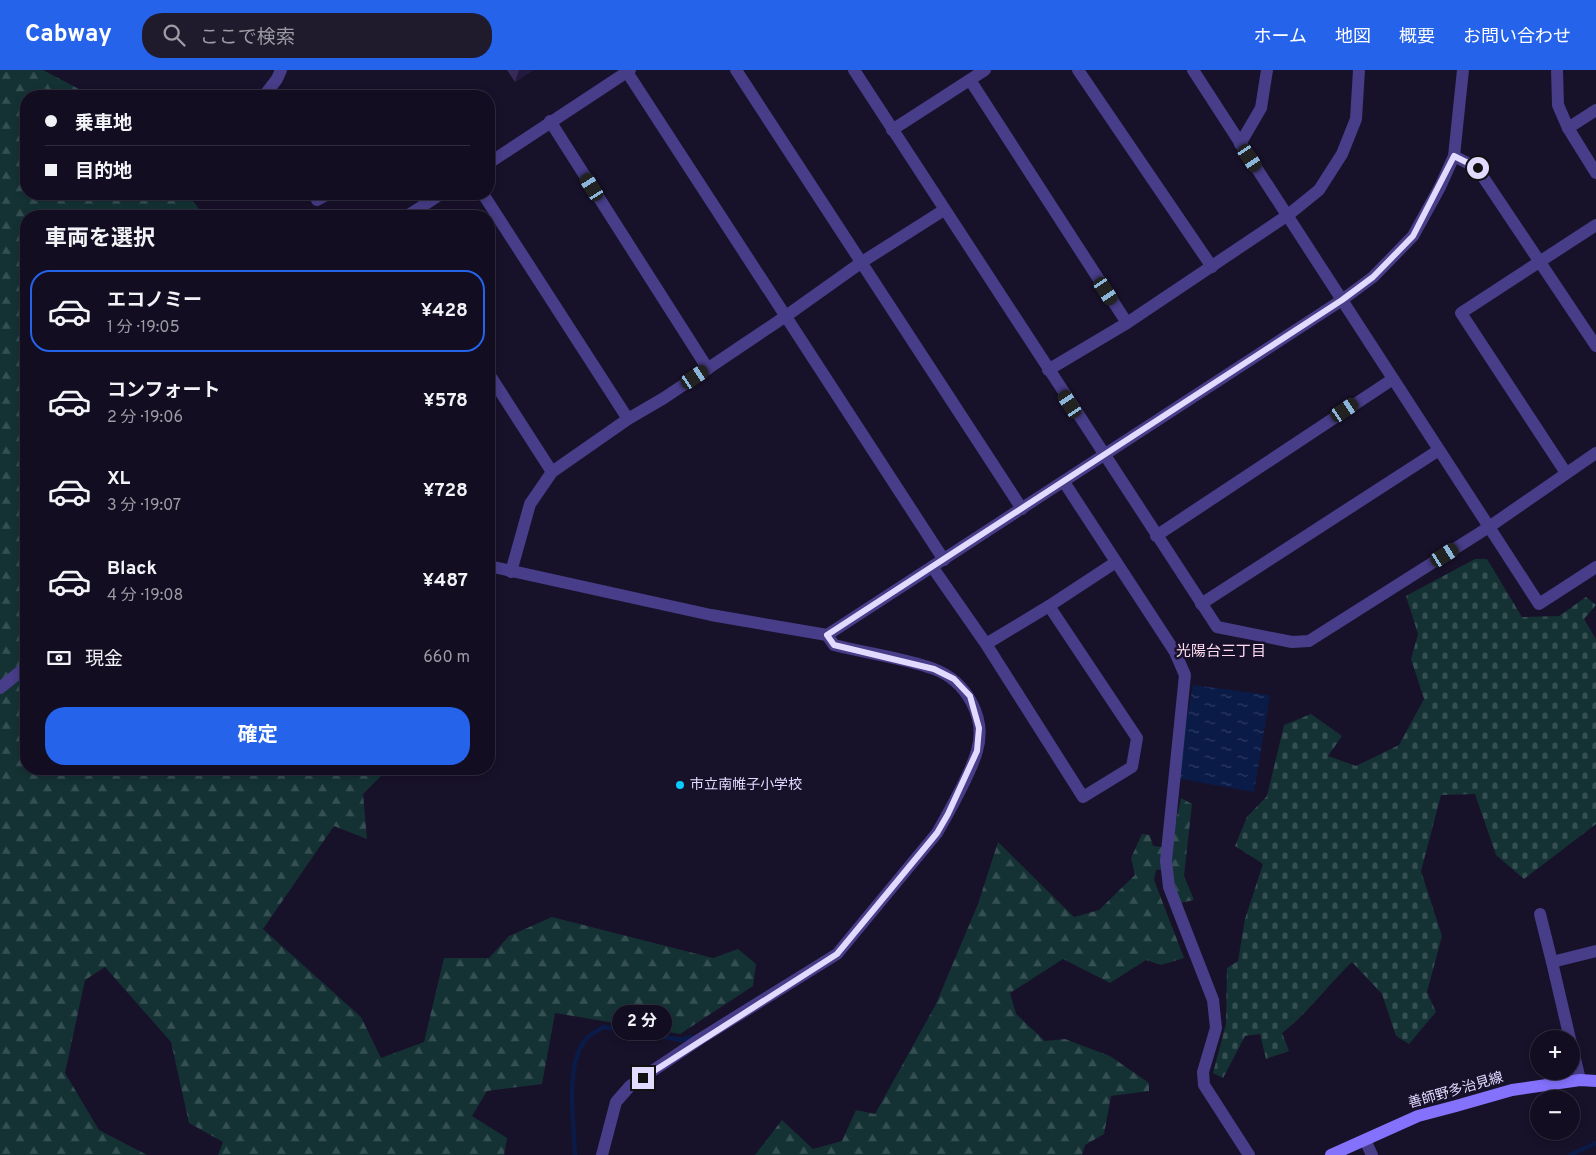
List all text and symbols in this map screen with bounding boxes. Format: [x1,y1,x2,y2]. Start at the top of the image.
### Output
search box [142,13,492,58]
text: Cabway [25,20,112,50]
icon: search [160,21,188,49]
text: ここで検索 [200,26,295,50]
text: ホーム [1254,26,1307,49]
text: 地図 [1335,26,1371,49]
text: 概要 [1399,26,1435,49]
text: お問い合わせ [1463,26,1571,49]
text: 乗車地 [75,112,132,136]
car [1235,141,1264,175]
route start [1467,157,1489,179]
text: 目的地 [75,160,132,184]
car [577,170,606,204]
text: 車両を選択 [45,226,155,253]
car [1091,274,1120,308]
icon: car [47,289,92,334]
text: エコノミー [107,289,202,313]
text: ¥428 [421,299,468,323]
text: 1 分 · 19:05 [107,318,180,338]
car [678,362,711,392]
icon: car [47,379,92,424]
text: コンフォート [107,379,220,403]
car [1055,387,1084,421]
text: ¥578 [423,389,468,413]
car [1328,395,1361,425]
text: 2 分 · 19:06 [107,408,183,428]
text: XL [107,467,130,491]
icon: car [47,469,92,514]
text: ¥728 [423,479,468,503]
text: 3 分 · 19:07 [107,496,181,516]
car [1428,541,1461,569]
text: Black [107,557,157,581]
icon: car [47,559,92,604]
text: ¥487 [423,569,468,593]
text: 4 分 · 19:08 [107,586,183,606]
district label: 光陽台三丁目 [1176,643,1266,662]
icon: cash [45,644,73,672]
text: 現金 [85,648,123,672]
text: 660 m [423,648,470,668]
button: 確定 [45,707,470,765]
place label: 市立南帷子小学校 [690,777,802,794]
marker: 市立南帷子小学校 [674,779,686,791]
callout: 2 分 [613,1006,673,1040]
text: 2 分 [627,1012,657,1032]
map controls [1530,1030,1580,1140]
button: + [1530,1030,1580,1080]
route end [632,1067,654,1089]
street label: 善師野多治見線 [1407,1069,1505,1113]
button: − [1530,1090,1580,1140]

